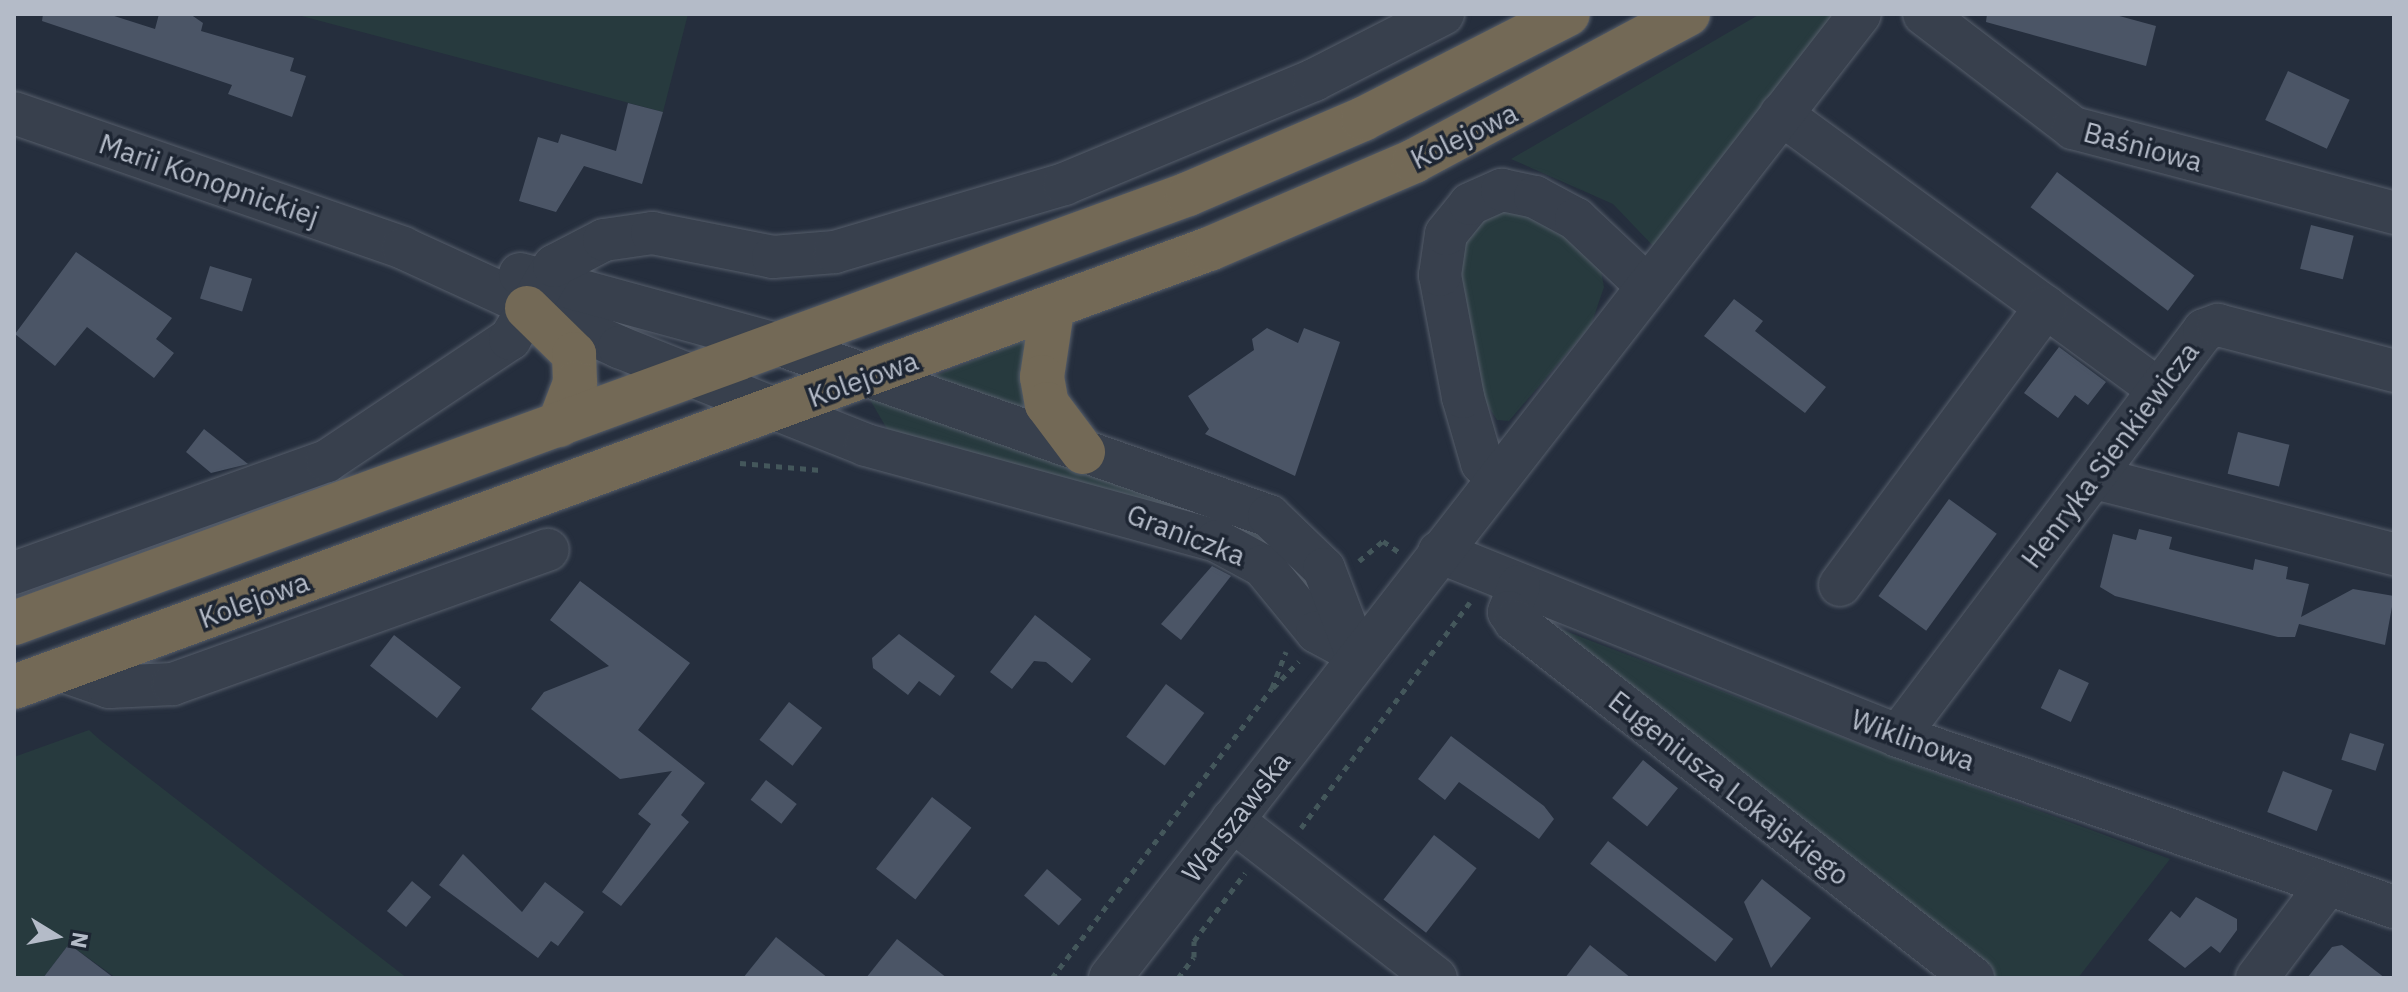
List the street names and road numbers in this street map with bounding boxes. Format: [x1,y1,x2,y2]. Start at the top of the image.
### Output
street label: Kolejowa [1405,96,1523,176]
street label: Baśniowa [2080,115,2206,179]
street label: Marii Konopnickiej [95,127,323,233]
street label: Henryka Sienkiewicza [2014,336,2206,574]
street label: Kolejowa [803,344,923,414]
street label: Graniczka [1122,497,1250,573]
street label: Kolejowa [194,565,314,635]
street label: Eugeniusza Lokajskiego [1602,684,1856,892]
street label: Wiklinowa [1847,702,1979,778]
street label: Warszawska [1175,745,1297,889]

